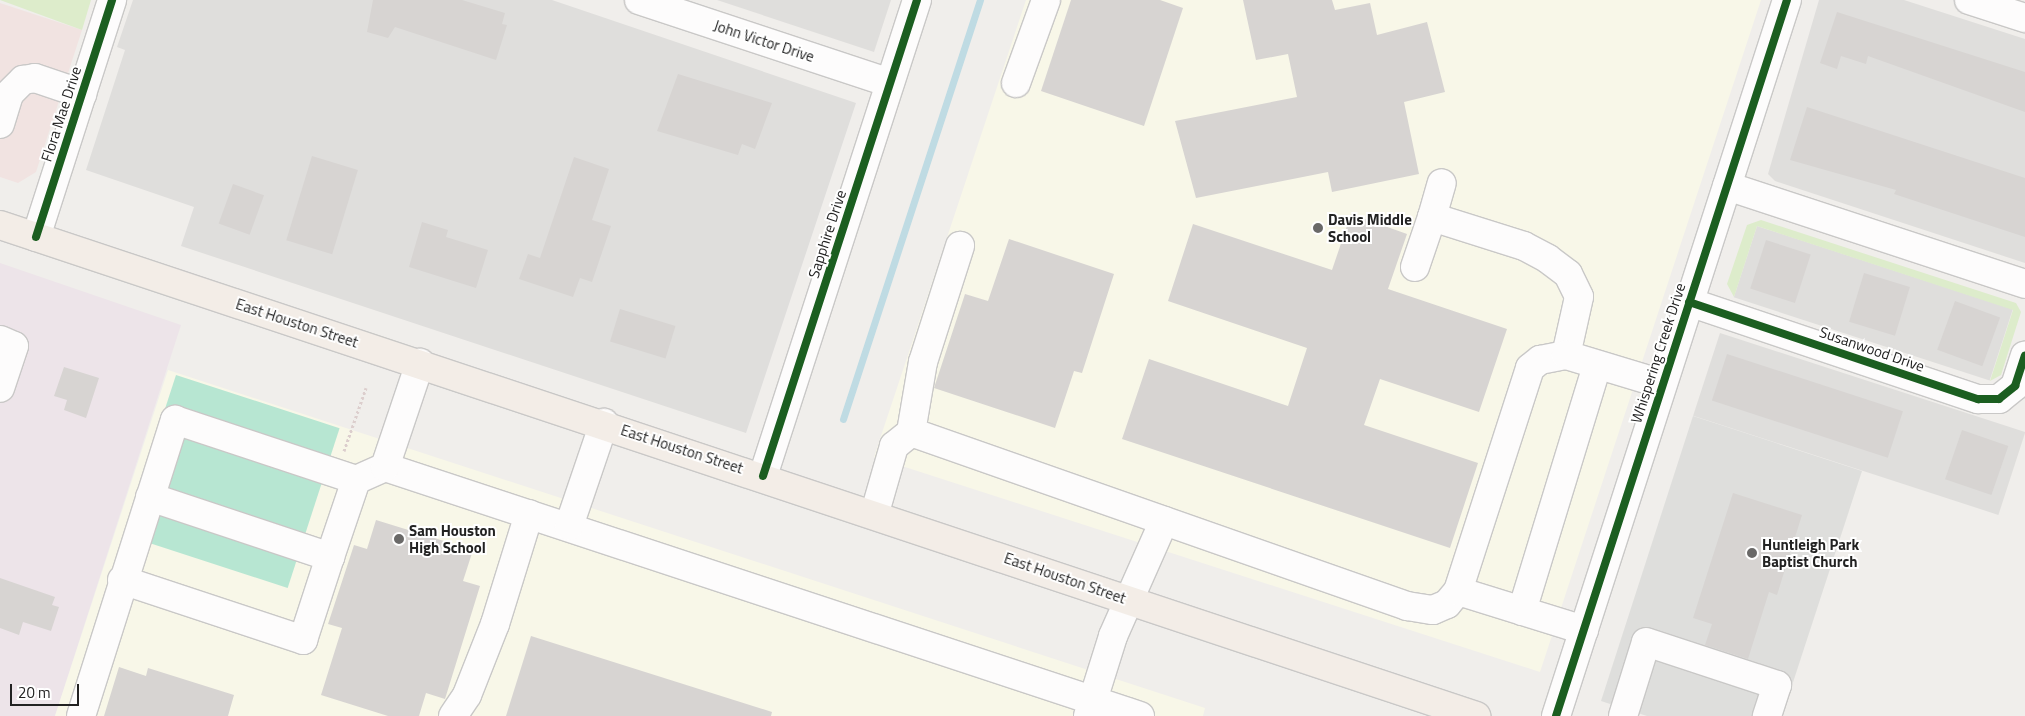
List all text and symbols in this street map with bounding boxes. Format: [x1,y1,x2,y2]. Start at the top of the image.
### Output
street label: John Victor Drive [711,16,817,66]
street label: Flora Mae Drive [37,64,85,164]
street label: Sapphire Drive [804,188,850,280]
place label: Davis Middle School [1328,210,1412,245]
marker: Davis Middle School [1312,222,1324,234]
street label: Whispering Creek Drive [1627,281,1689,425]
street label: East Houston Street [234,295,360,351]
street label: Susanwood Drive [1817,323,1927,375]
street label: East Houston Street [619,421,745,477]
place label: Sam Houston High School [409,521,496,556]
marker: Sam Houston High School [393,533,405,545]
place label: Huntleigh Park Baptist Church [1762,535,1859,570]
marker: Huntleigh Park Baptist Church [1746,547,1758,559]
street label: East Houston Street [1002,549,1128,607]
scale bar [12,674,81,706]
text: 20 m [18,681,51,704]

